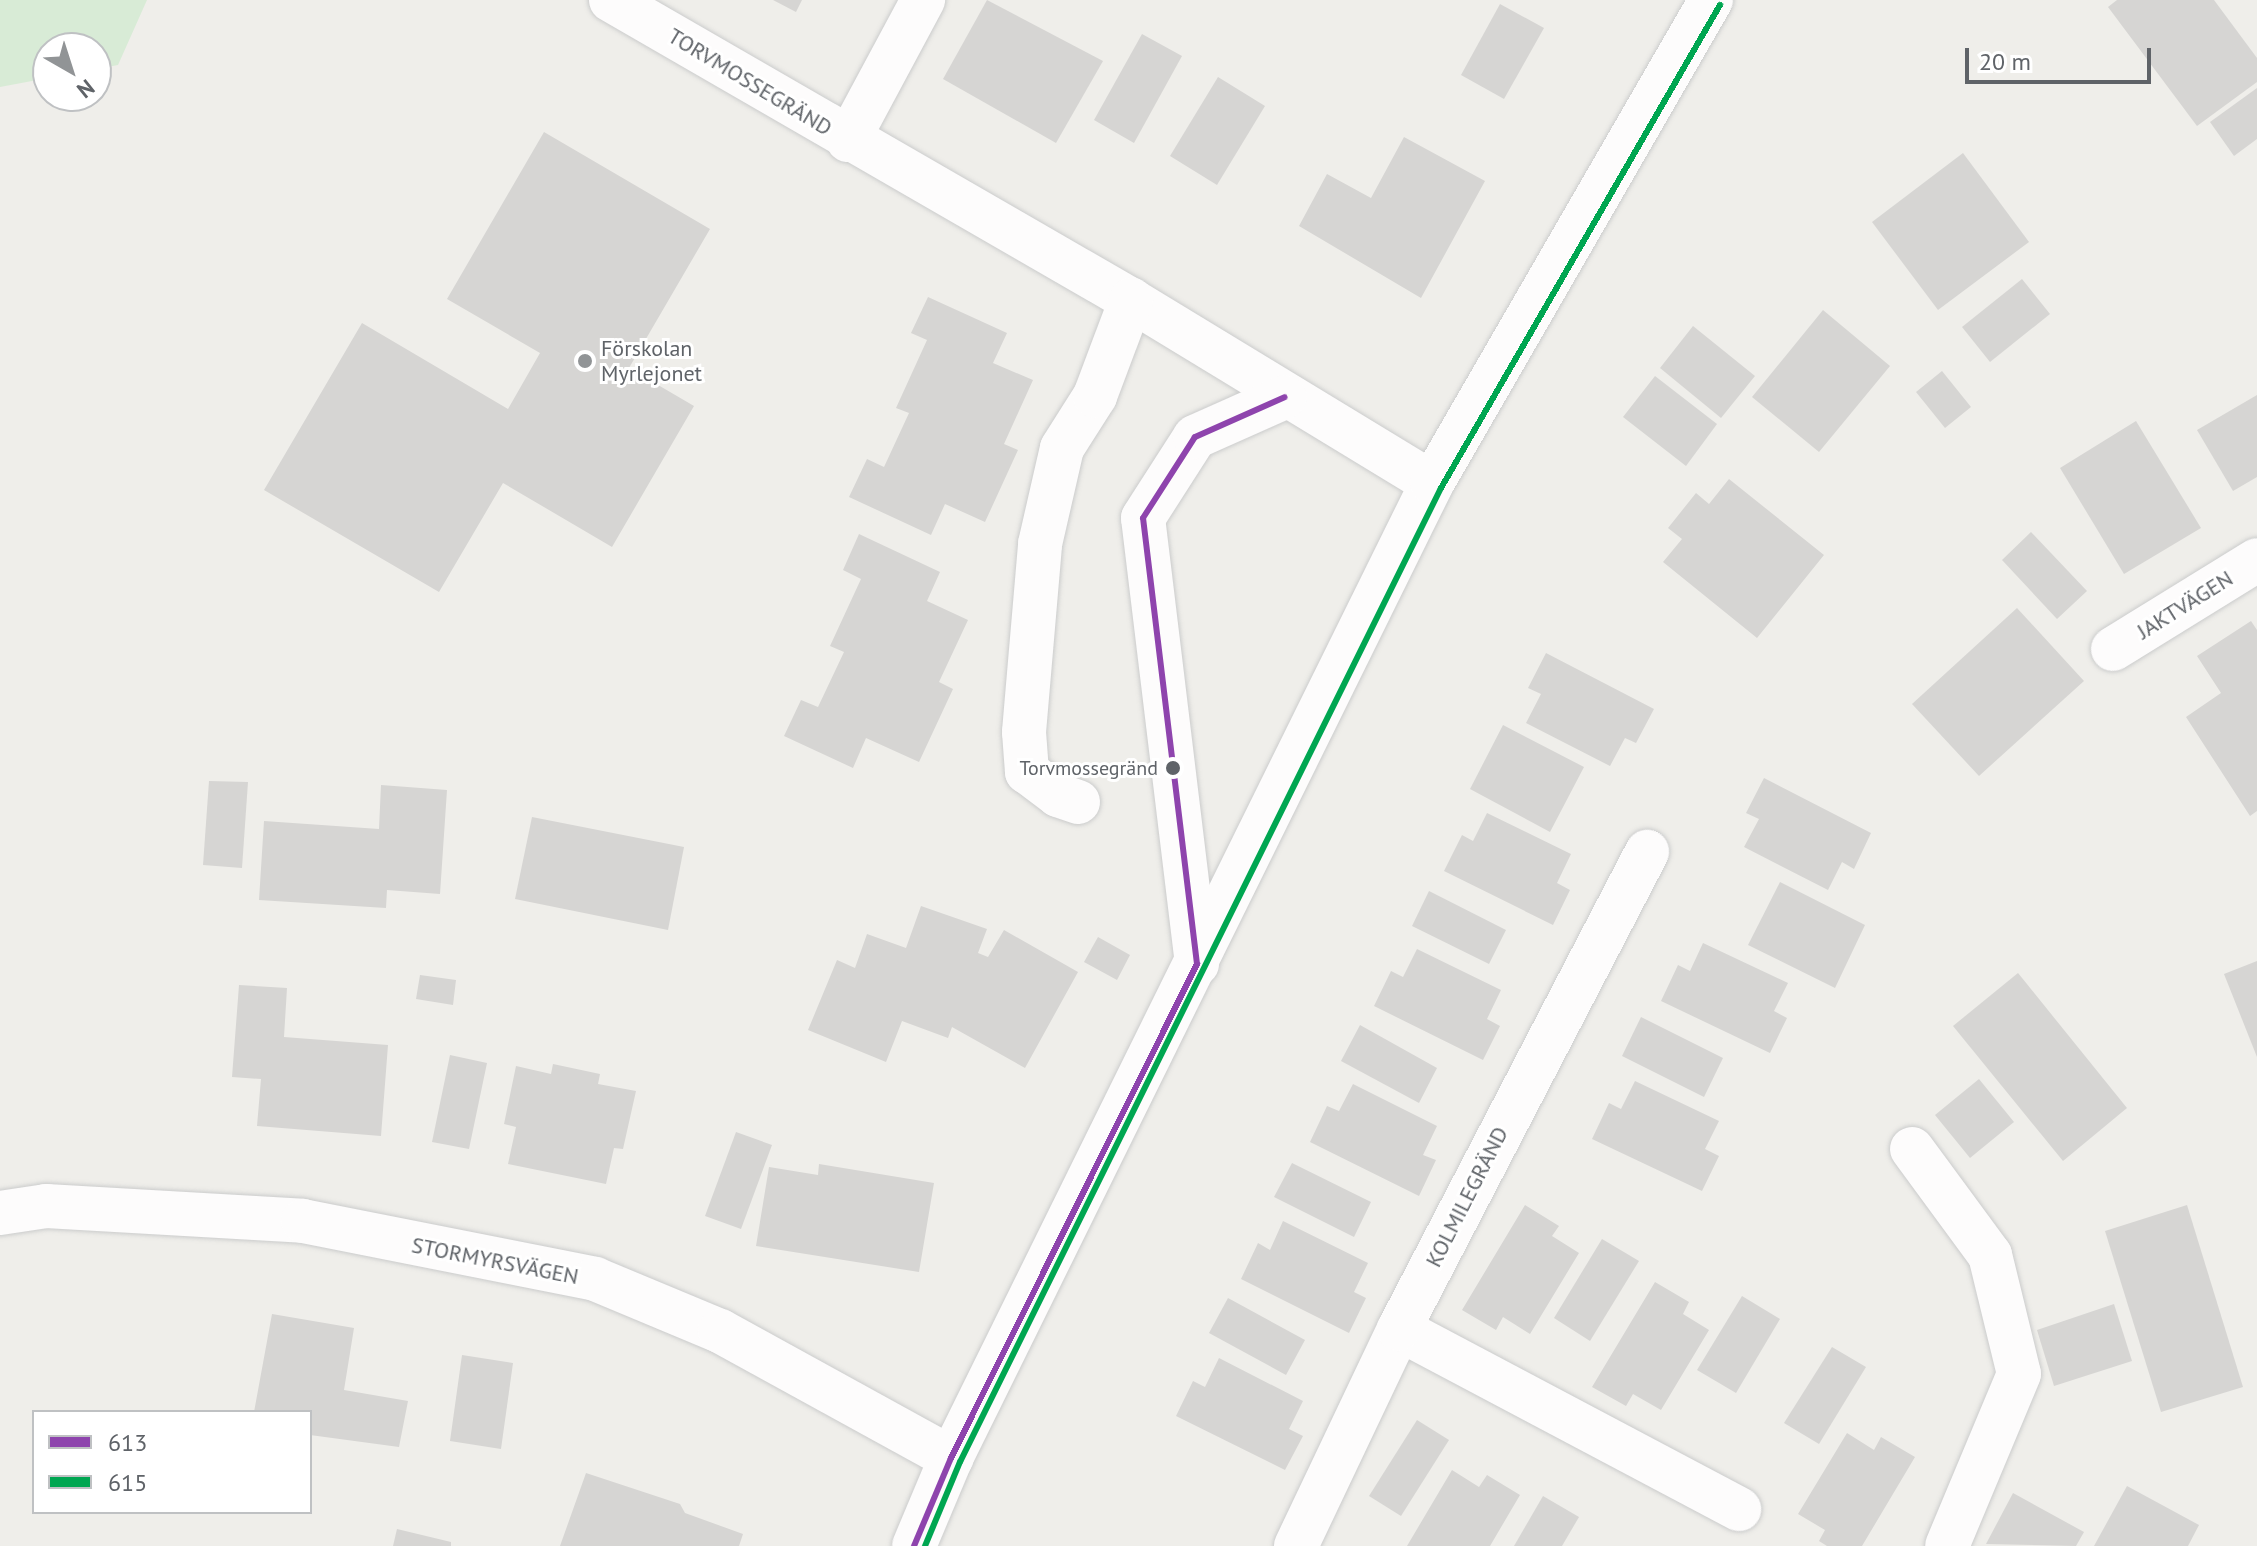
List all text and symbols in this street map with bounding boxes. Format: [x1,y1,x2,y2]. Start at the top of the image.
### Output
street label: TORVMOSSEGRÄND [663,23,837,141]
north arrow [32,32,112,112]
scale bar [1969,32,2155,82]
text: 20 m [1979,46,2031,77]
text: N [71,74,100,105]
place label: Förskolan Myrlejonet [601,335,702,386]
marker: Förskolan Myrlejonet [576,352,594,370]
street label: JAKTVÄGEN [2132,565,2238,645]
place label: Torvmossegränd [1019,756,1158,780]
marker: Torvmossegränd [1165,760,1181,776]
street label: KOLMILEGRÄND [1420,1122,1514,1272]
street label: STORMYRSVÄGEN [409,1232,581,1290]
legend [32,1410,312,1514]
text: 613 [108,1427,147,1458]
text: 615 [108,1467,147,1498]

